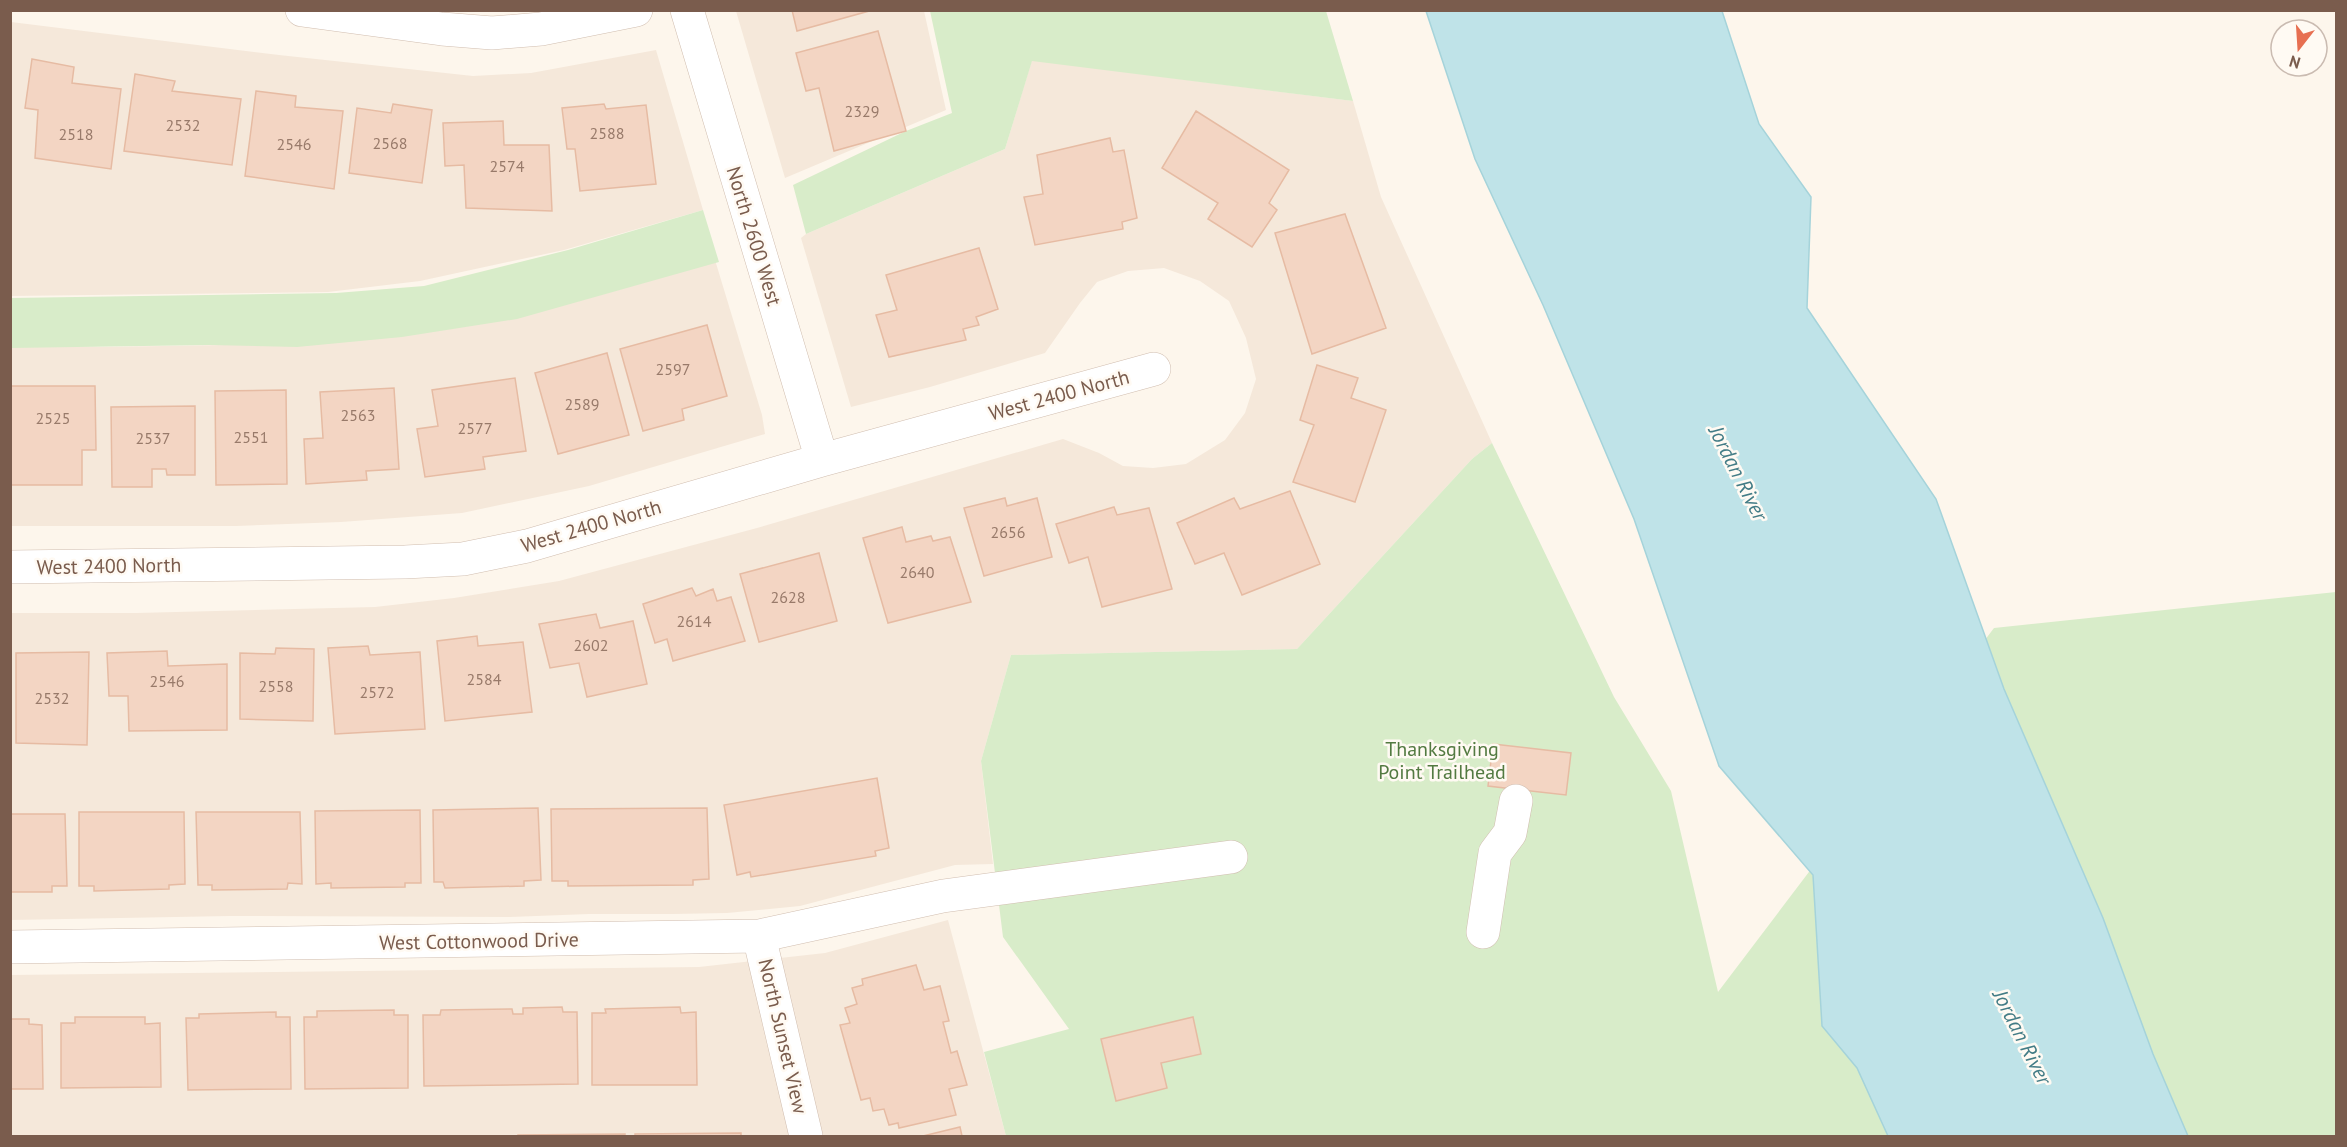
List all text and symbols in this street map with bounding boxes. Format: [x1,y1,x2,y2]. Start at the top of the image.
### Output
north arrow [2269,18,2329,78]
text: N [2287,51,2303,73]
house number: 2329 [845,101,879,121]
house number: 2532 [166,115,200,135]
house number: 2588 [590,123,624,143]
house number: 2518 [59,124,93,144]
house number: 2568 [373,133,407,153]
house number: 2546 [277,134,311,154]
house number: 2574 [490,156,525,176]
street label: North 2600 West [720,163,788,309]
house number: 2597 [656,359,690,379]
street label: West 2400 North [986,364,1132,426]
house number: 2589 [565,394,599,414]
house number: 2563 [341,405,375,425]
house number: 2525 [36,408,70,428]
house number: 2577 [458,418,492,438]
water label: Jordan River [1702,419,1775,527]
house number: 2551 [234,427,268,447]
house number: 2537 [136,428,170,448]
street label: West 2400 North [518,494,664,558]
house number: 2656 [991,522,1025,542]
street label: West 2400 North [36,552,182,580]
house number: 2640 [900,562,935,582]
house number: 2628 [771,587,805,607]
house number: 2614 [677,611,712,631]
house number: 2602 [574,635,608,655]
house number: 2584 [467,669,502,689]
house number: 2546 [150,671,184,691]
house number: 2558 [259,676,293,696]
house number: 2572 [360,682,394,702]
house number: 2532 [35,688,69,708]
park label: Thanksgiving Point Trailhead [1378,736,1506,785]
street label: West Cottonwood Drive [379,926,579,956]
street label: North Sunset View [753,956,814,1116]
water label: Jordan River [1986,983,2059,1091]

